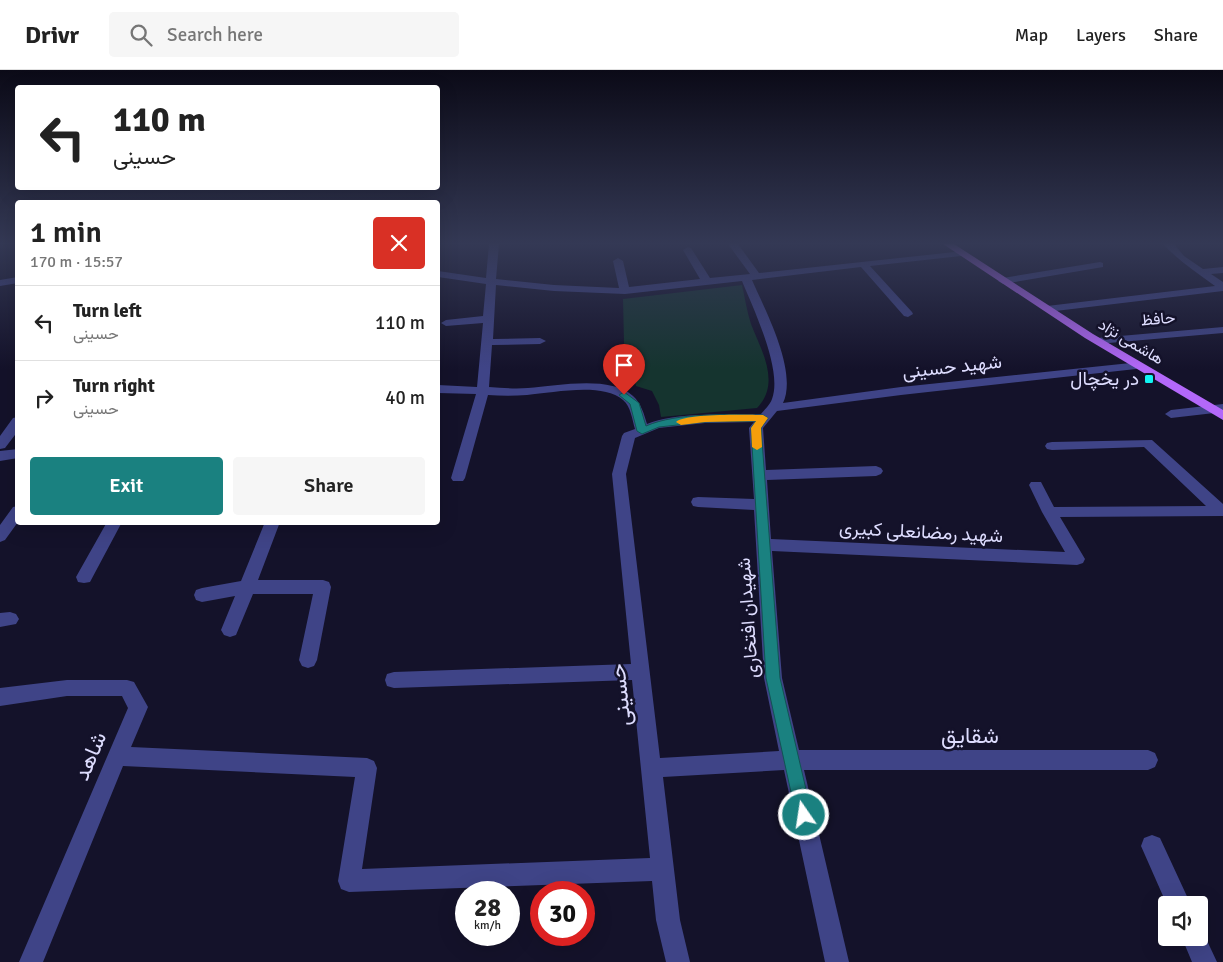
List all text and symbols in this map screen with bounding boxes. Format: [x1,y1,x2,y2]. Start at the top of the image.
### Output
search box [109,12,459,57]
text: Drivr [25,20,79,50]
icon: search [127,21,155,49]
text: Search here [167,23,263,47]
text: Map [1015,24,1048,46]
text: Layers [1076,24,1126,46]
text: Share [1154,24,1198,46]
text: 110 m [113,98,206,141]
icon: left [30,105,95,170]
text: حسینی [113,143,176,170]
text: 1 min [30,214,102,251]
button: close [373,217,425,269]
text: 170 m · 15:57 [30,252,123,272]
text: Turn left [73,299,142,323]
street label: حافظ [1140,308,1176,330]
icon: left [30,309,58,337]
text: 110 m [375,311,425,335]
street label: هاشمی نژاد [1095,315,1167,369]
text: حسینی [73,324,119,344]
pin [603,344,645,395]
street label: شهید حسینی [901,350,1003,384]
icon: arrive [610,351,638,379]
place label: در یخچال [1070,367,1139,392]
marker: در یخچال [1143,373,1155,385]
text: Turn right [73,374,155,398]
icon: right [30,384,58,412]
text: 40 m [385,386,425,410]
text: حسینی [73,399,119,419]
button: Exit [30,457,223,515]
button: Share [233,457,425,515]
street label: شهید رمضانعلی کبیری [838,516,1004,548]
street label: شهیدان افتخاری [732,557,764,679]
street label: حسینی [603,662,637,728]
street label: شقایق [941,722,999,749]
street label: شاهد [68,728,112,784]
position arrow [777,788,829,840]
speed limit sign: 30 [530,881,595,946]
text: 28 [474,892,501,923]
map controls [1158,896,1208,946]
button: sound [1158,896,1208,946]
text: km/h [474,918,501,933]

